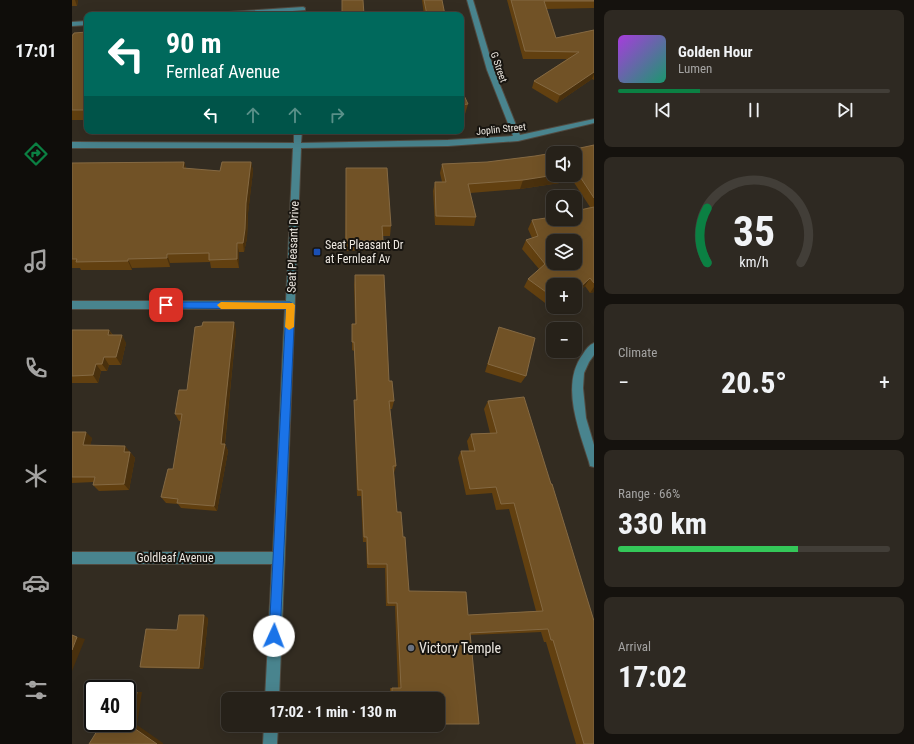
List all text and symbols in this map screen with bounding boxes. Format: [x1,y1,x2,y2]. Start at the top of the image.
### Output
text: 90 m [166,27,222,60]
icon: left [100,28,152,80]
text: 17:01 [15,40,57,61]
text: Golden Hour [678,43,753,61]
street label: G Street [489,50,509,84]
text: Fernleaf Avenue [166,61,280,82]
text: Lumen [678,61,712,76]
icon: previous [652,99,674,121]
icon: pause [743,99,765,121]
icon: next [834,99,856,121]
icon: left [200,104,222,126]
icon: ahead [242,104,264,126]
icon: ahead [284,104,306,126]
icon: right [326,104,348,126]
street label: Joplin Street [476,121,526,137]
icon: directions [22,140,50,168]
map controls [546,146,582,358]
button: sound [546,146,582,182]
button: search [546,190,582,226]
street label: Seat Pleasant Drive [284,200,302,293]
text: 35 [733,207,775,256]
button: layers [546,234,582,270]
place label: Seat Pleasant Dr at Fernleaf Av [325,238,404,266]
icon: music [22,247,50,275]
marker: Seat Pleasant Dr at Fernleaf Av [312,247,322,257]
text: km/h [739,254,769,270]
button: + [546,278,582,314]
pin [149,288,183,322]
icon: arrive [155,294,177,316]
button: − [546,322,582,358]
text: Climate [618,345,657,360]
icon: phone [22,354,50,382]
text: 20.5° [721,365,787,400]
text: − [618,370,629,395]
text: + [879,370,890,395]
icon: climate [22,462,50,490]
text: Range · 66% [618,486,680,501]
text: 330 km [618,506,707,541]
street label: Goldleaf Avenue [136,551,214,565]
icon: car [22,569,50,597]
position arrow [253,615,295,657]
text: Arrival [618,639,651,654]
place label: Victory Temple [419,640,502,656]
marker: Victory Temple [406,643,416,653]
text: 17:02 [618,659,687,694]
icon: filters [22,676,50,704]
speed limit sign: 40 [84,680,136,732]
text: 17:02 · 1 min · 130 m [269,703,397,721]

